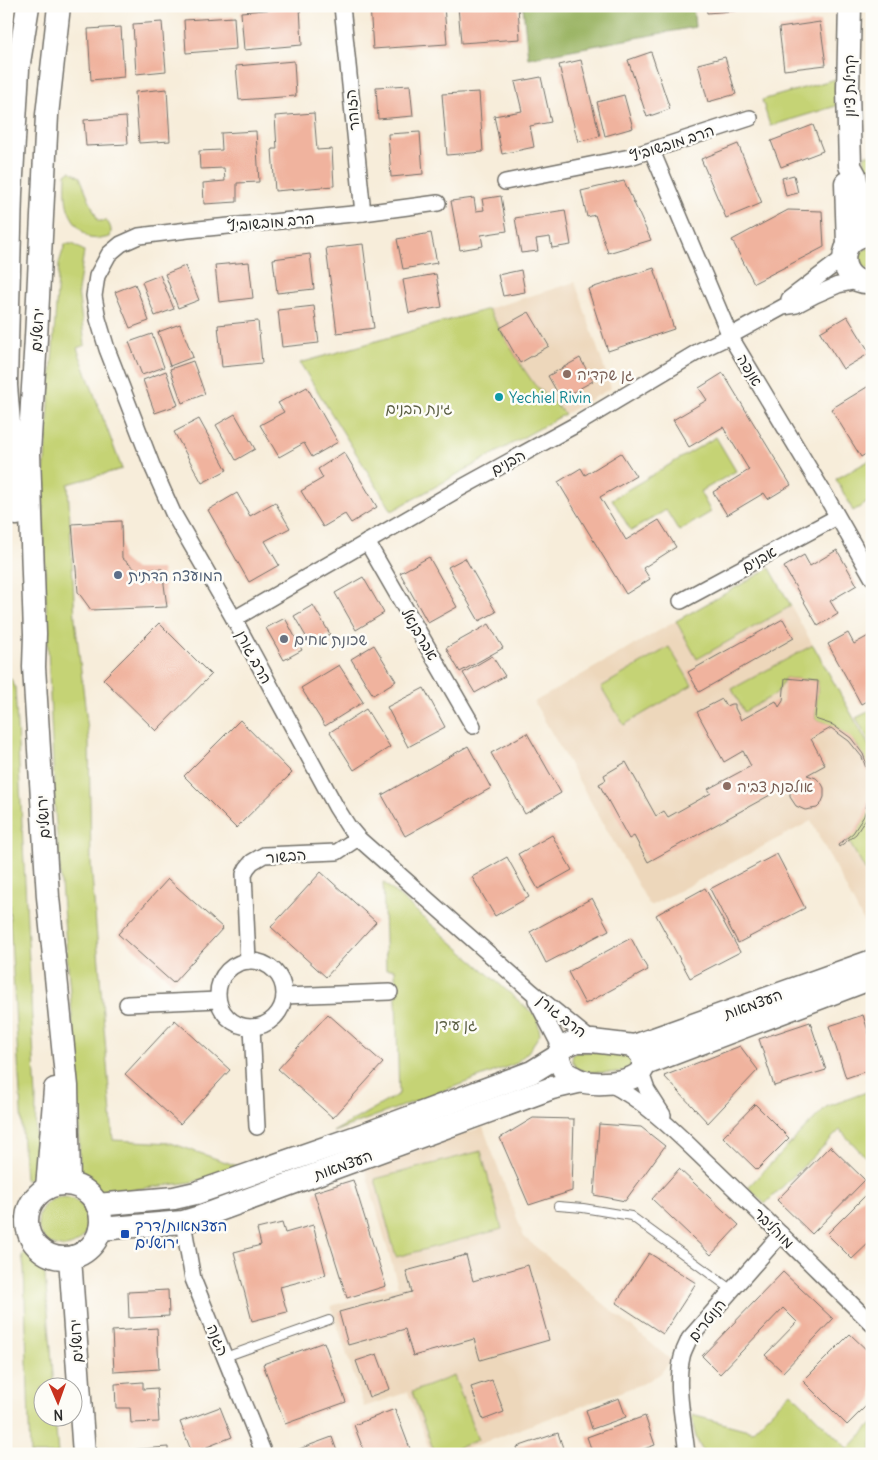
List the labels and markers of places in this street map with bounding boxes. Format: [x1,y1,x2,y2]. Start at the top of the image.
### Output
place label: גן שקדיה [577,365,634,384]
marker: גן שקדיה [561,368,573,380]
place label: Yechiel Rivin [509,388,591,407]
marker: Yechiel Rivin [493,391,505,403]
place label: המועצה הדתית [128,566,223,585]
marker: המועצה הדתית [112,569,124,581]
place label: שכונת אחים [294,630,368,649]
marker: שכונת אחים [278,633,290,645]
place label: אולפנת צביה [737,777,814,796]
marker: אולפנת צביה [721,780,733,792]
place label: העצמאות/דרך ירושלים [135,1216,227,1252]
marker: העצמאות/דרך ירושלים [119,1228,131,1240]

